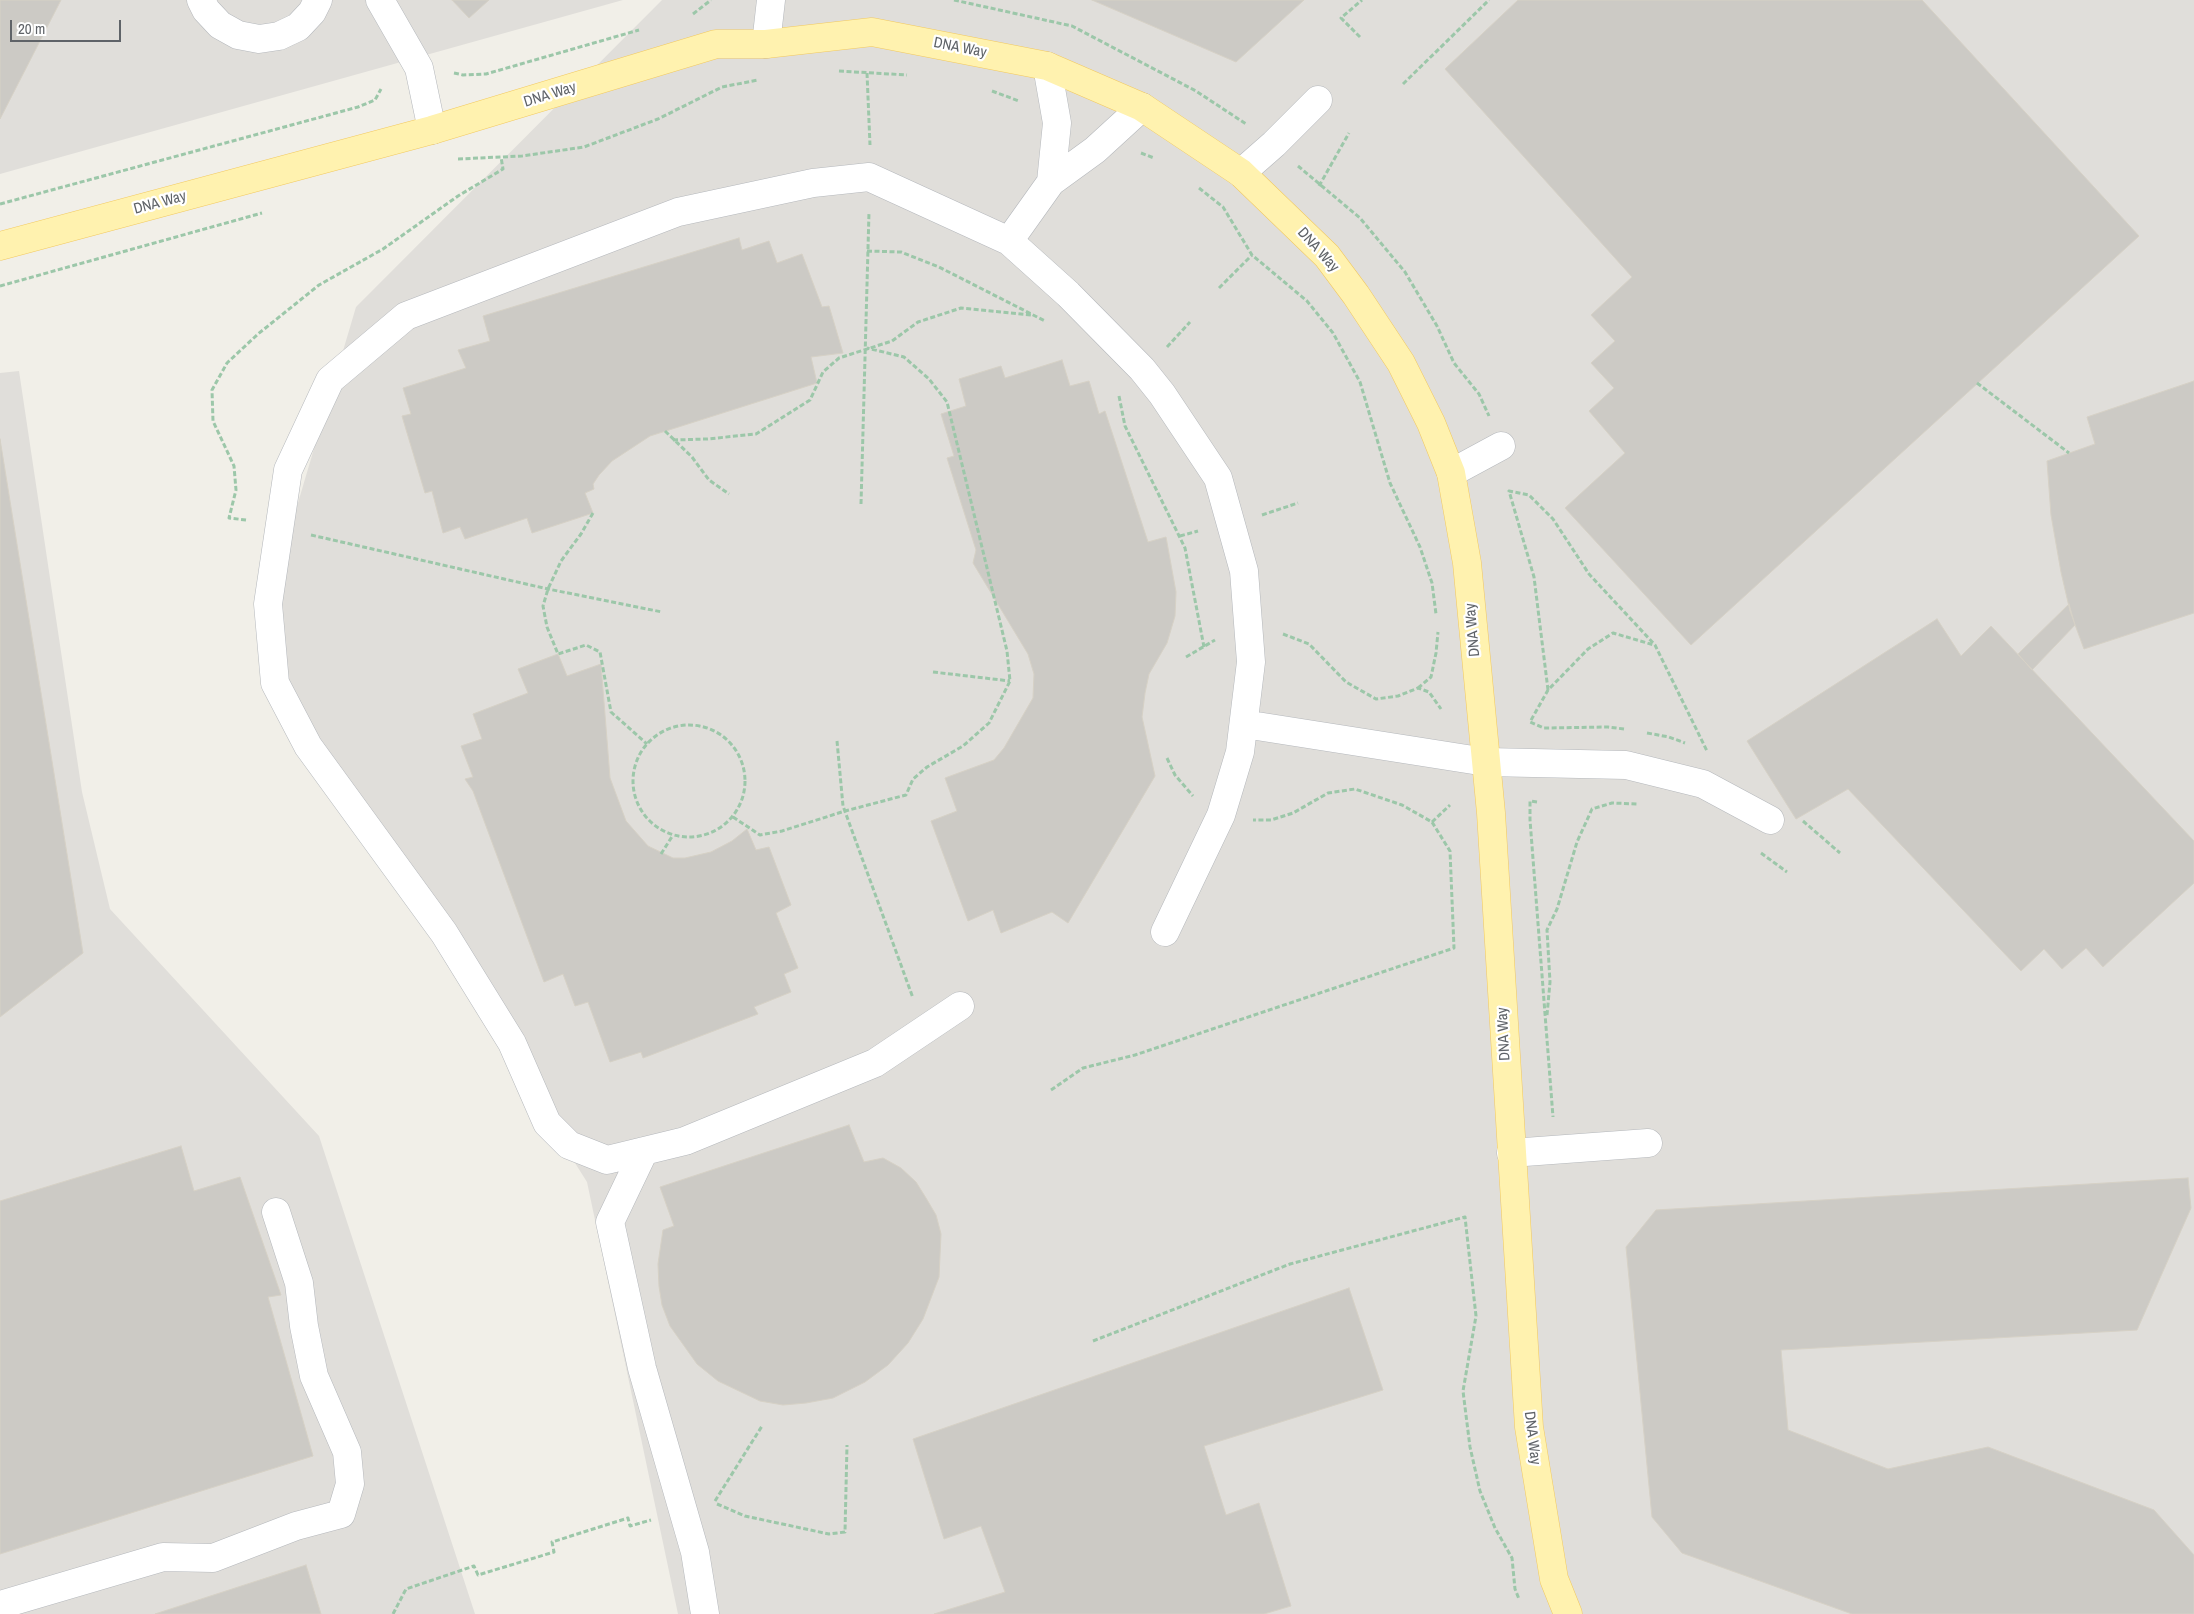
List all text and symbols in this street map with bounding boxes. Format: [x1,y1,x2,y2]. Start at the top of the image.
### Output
scale bar [12,10,124,42]
text: 20 m [18,18,45,39]
street label: DNA Way [932,34,988,62]
street label: DNA Way [522,79,578,111]
street label: DNA Way [132,187,188,219]
street label: DNA Way [1293,224,1343,276]
street label: DNA Way [1462,603,1484,657]
street label: DNA Way [1494,1007,1514,1061]
street label: DNA Way [1520,1410,1544,1466]

